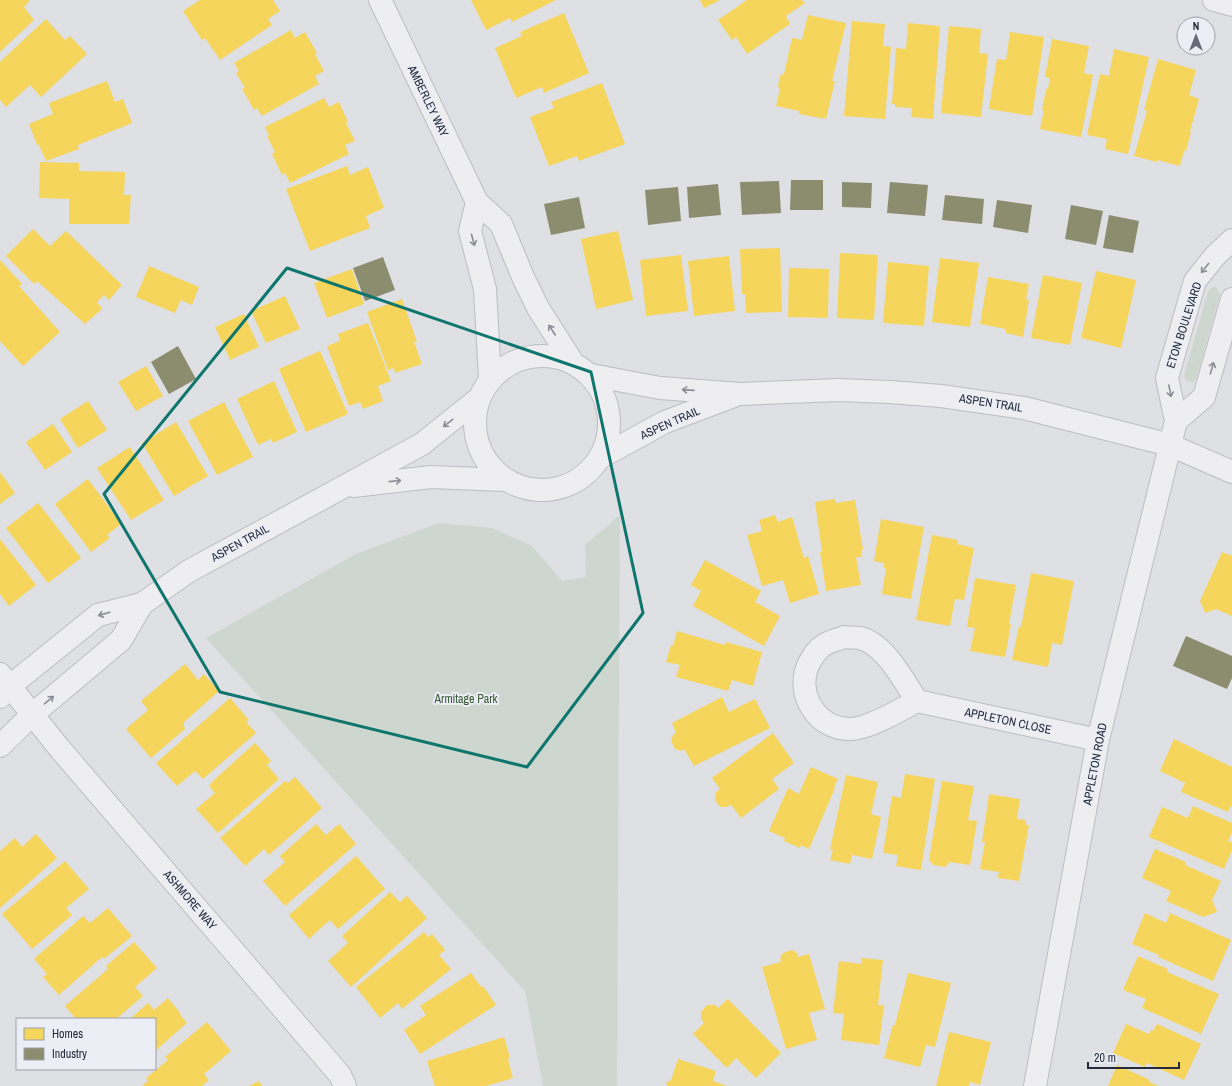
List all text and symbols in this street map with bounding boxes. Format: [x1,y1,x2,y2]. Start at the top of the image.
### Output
north arrow [1176,16,1216,56]
text: N [1193,19,1199,33]
street label: AMBERLEY WAY [403,62,452,140]
one-way arrow [470,234,477,247]
one-way arrow [1201,263,1210,274]
street label: ETON BOULEVARD [1163,280,1205,370]
one-way arrow [548,324,556,336]
one-way arrow [1209,362,1216,375]
one-way arrow [1166,384,1174,397]
one-way arrow [682,386,695,393]
street label: ASPEN TRAIL [957,390,1024,416]
street label: ASPEN TRAIL [637,403,703,444]
one-way arrow [442,418,453,427]
one-way arrow [388,477,401,485]
street label: ASPEN TRAIL [207,520,272,566]
one-way arrow [98,611,111,618]
park label: Armitage Park [434,691,498,707]
one-way arrow [44,696,55,705]
street label: APPLETON CLOSE [962,704,1053,738]
street label: APPLETON ROAD [1079,721,1111,807]
street label: ASHMORE WAY [159,866,221,933]
legend [16,1018,156,1070]
text: Homes [52,1026,83,1042]
scale bar [1088,1044,1179,1070]
text: Industry [52,1046,87,1062]
text: 20 m [1094,1050,1116,1066]

